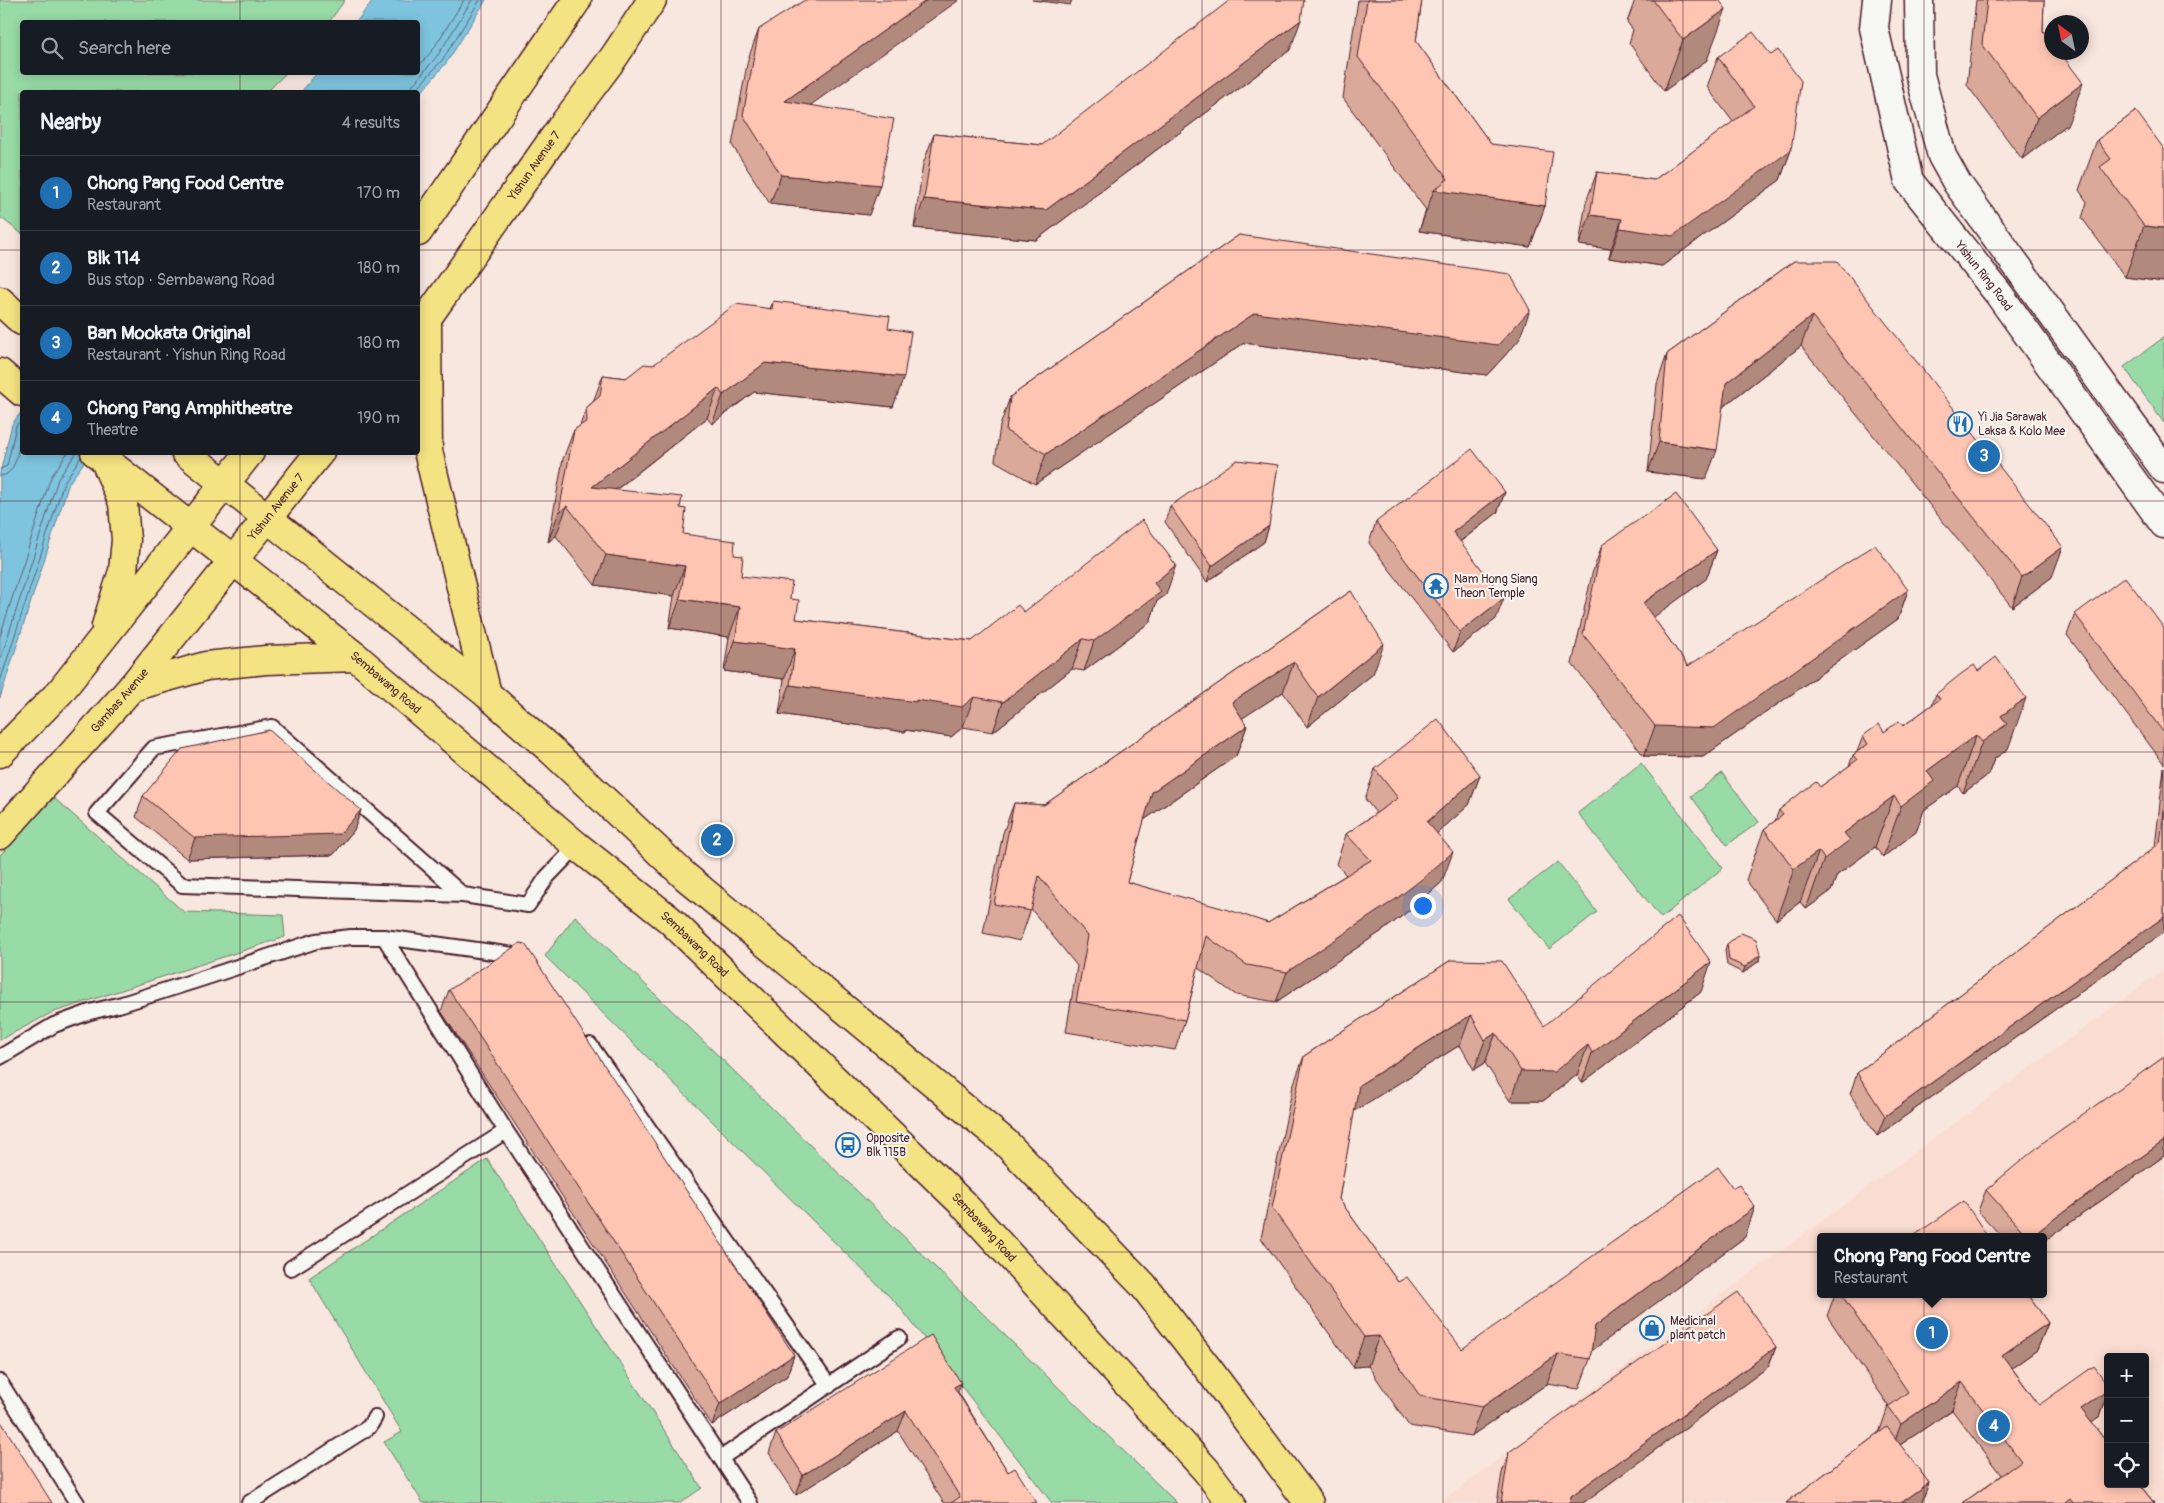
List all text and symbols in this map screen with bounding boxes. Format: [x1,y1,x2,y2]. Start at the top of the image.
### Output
north arrow [2044,15,2089,60]
search box [20,20,420,75]
icon: search [38,34,66,62]
text: Search here [78,36,171,60]
text: Nearby [40,109,101,136]
text: 4 results [342,113,400,133]
street label: Yishun Avenue 7 [505,128,564,204]
text: Chong Pang Food Centre [87,171,284,195]
text: 1 [53,183,59,203]
text: 170 m [357,183,400,203]
text: Restaurant [87,195,161,215]
street label: Yishun Ring Road [1951,237,2016,314]
text: Blk 114 [87,246,140,270]
text: 2 [52,258,60,278]
text: 180 m [357,258,400,278]
text: Bus stop · Sembawang Road [87,270,275,290]
text: Ban Mookata Original [87,321,251,345]
text: 3 [52,333,60,353]
text: 180 m [357,333,400,353]
text: Restaurant · Yishun Ring Road [87,345,286,365]
text: Chong Pang Amphitheatre [87,396,292,420]
text: 4 [51,408,61,428]
text: 190 m [357,408,400,428]
place label: Yi Jia Sarawak Laksa & Kolo Mee [1977,410,2065,439]
restaurant icon: Yi Jia Sarawak Laksa & Kolo Mee [1947,411,1973,437]
text: Theatre [87,420,138,440]
pin: 3 [1968,437,2000,475]
street label: Yishun Avenue 7 [245,470,308,544]
place label: Nam Hong Siang Theon Temple [1454,572,1538,601]
temple icon: Nam Hong Siang Theon Temple [1423,573,1449,599]
street label: Sembawang Road [347,648,424,717]
street label: Gambas Avenue [88,665,152,736]
pin: 2 [701,821,733,859]
your location [1410,893,1436,919]
street label: Sembawang Road [657,908,732,981]
place label: Opposite Blk 115B [866,1131,910,1160]
bus stop icon: Opposite Blk 115B [835,1132,861,1158]
street label: Sembawang Road [948,1190,1019,1265]
popup [1817,1233,2047,1298]
text: Chong Pang Food Centre [1834,1244,2030,1268]
text: Restaurant [1834,1268,1908,1288]
place label: Medicinal plant patch [1670,1314,1726,1343]
pin: 1 [1916,1314,1948,1352]
shop icon: Medicinal plant patch [1639,1315,1665,1341]
map controls [2104,1353,2149,1488]
button: + [2104,1353,2149,1398]
button: − [2104,1398,2149,1443]
pin: 4 [1978,1407,2010,1445]
button: locate [2104,1443,2149,1488]

